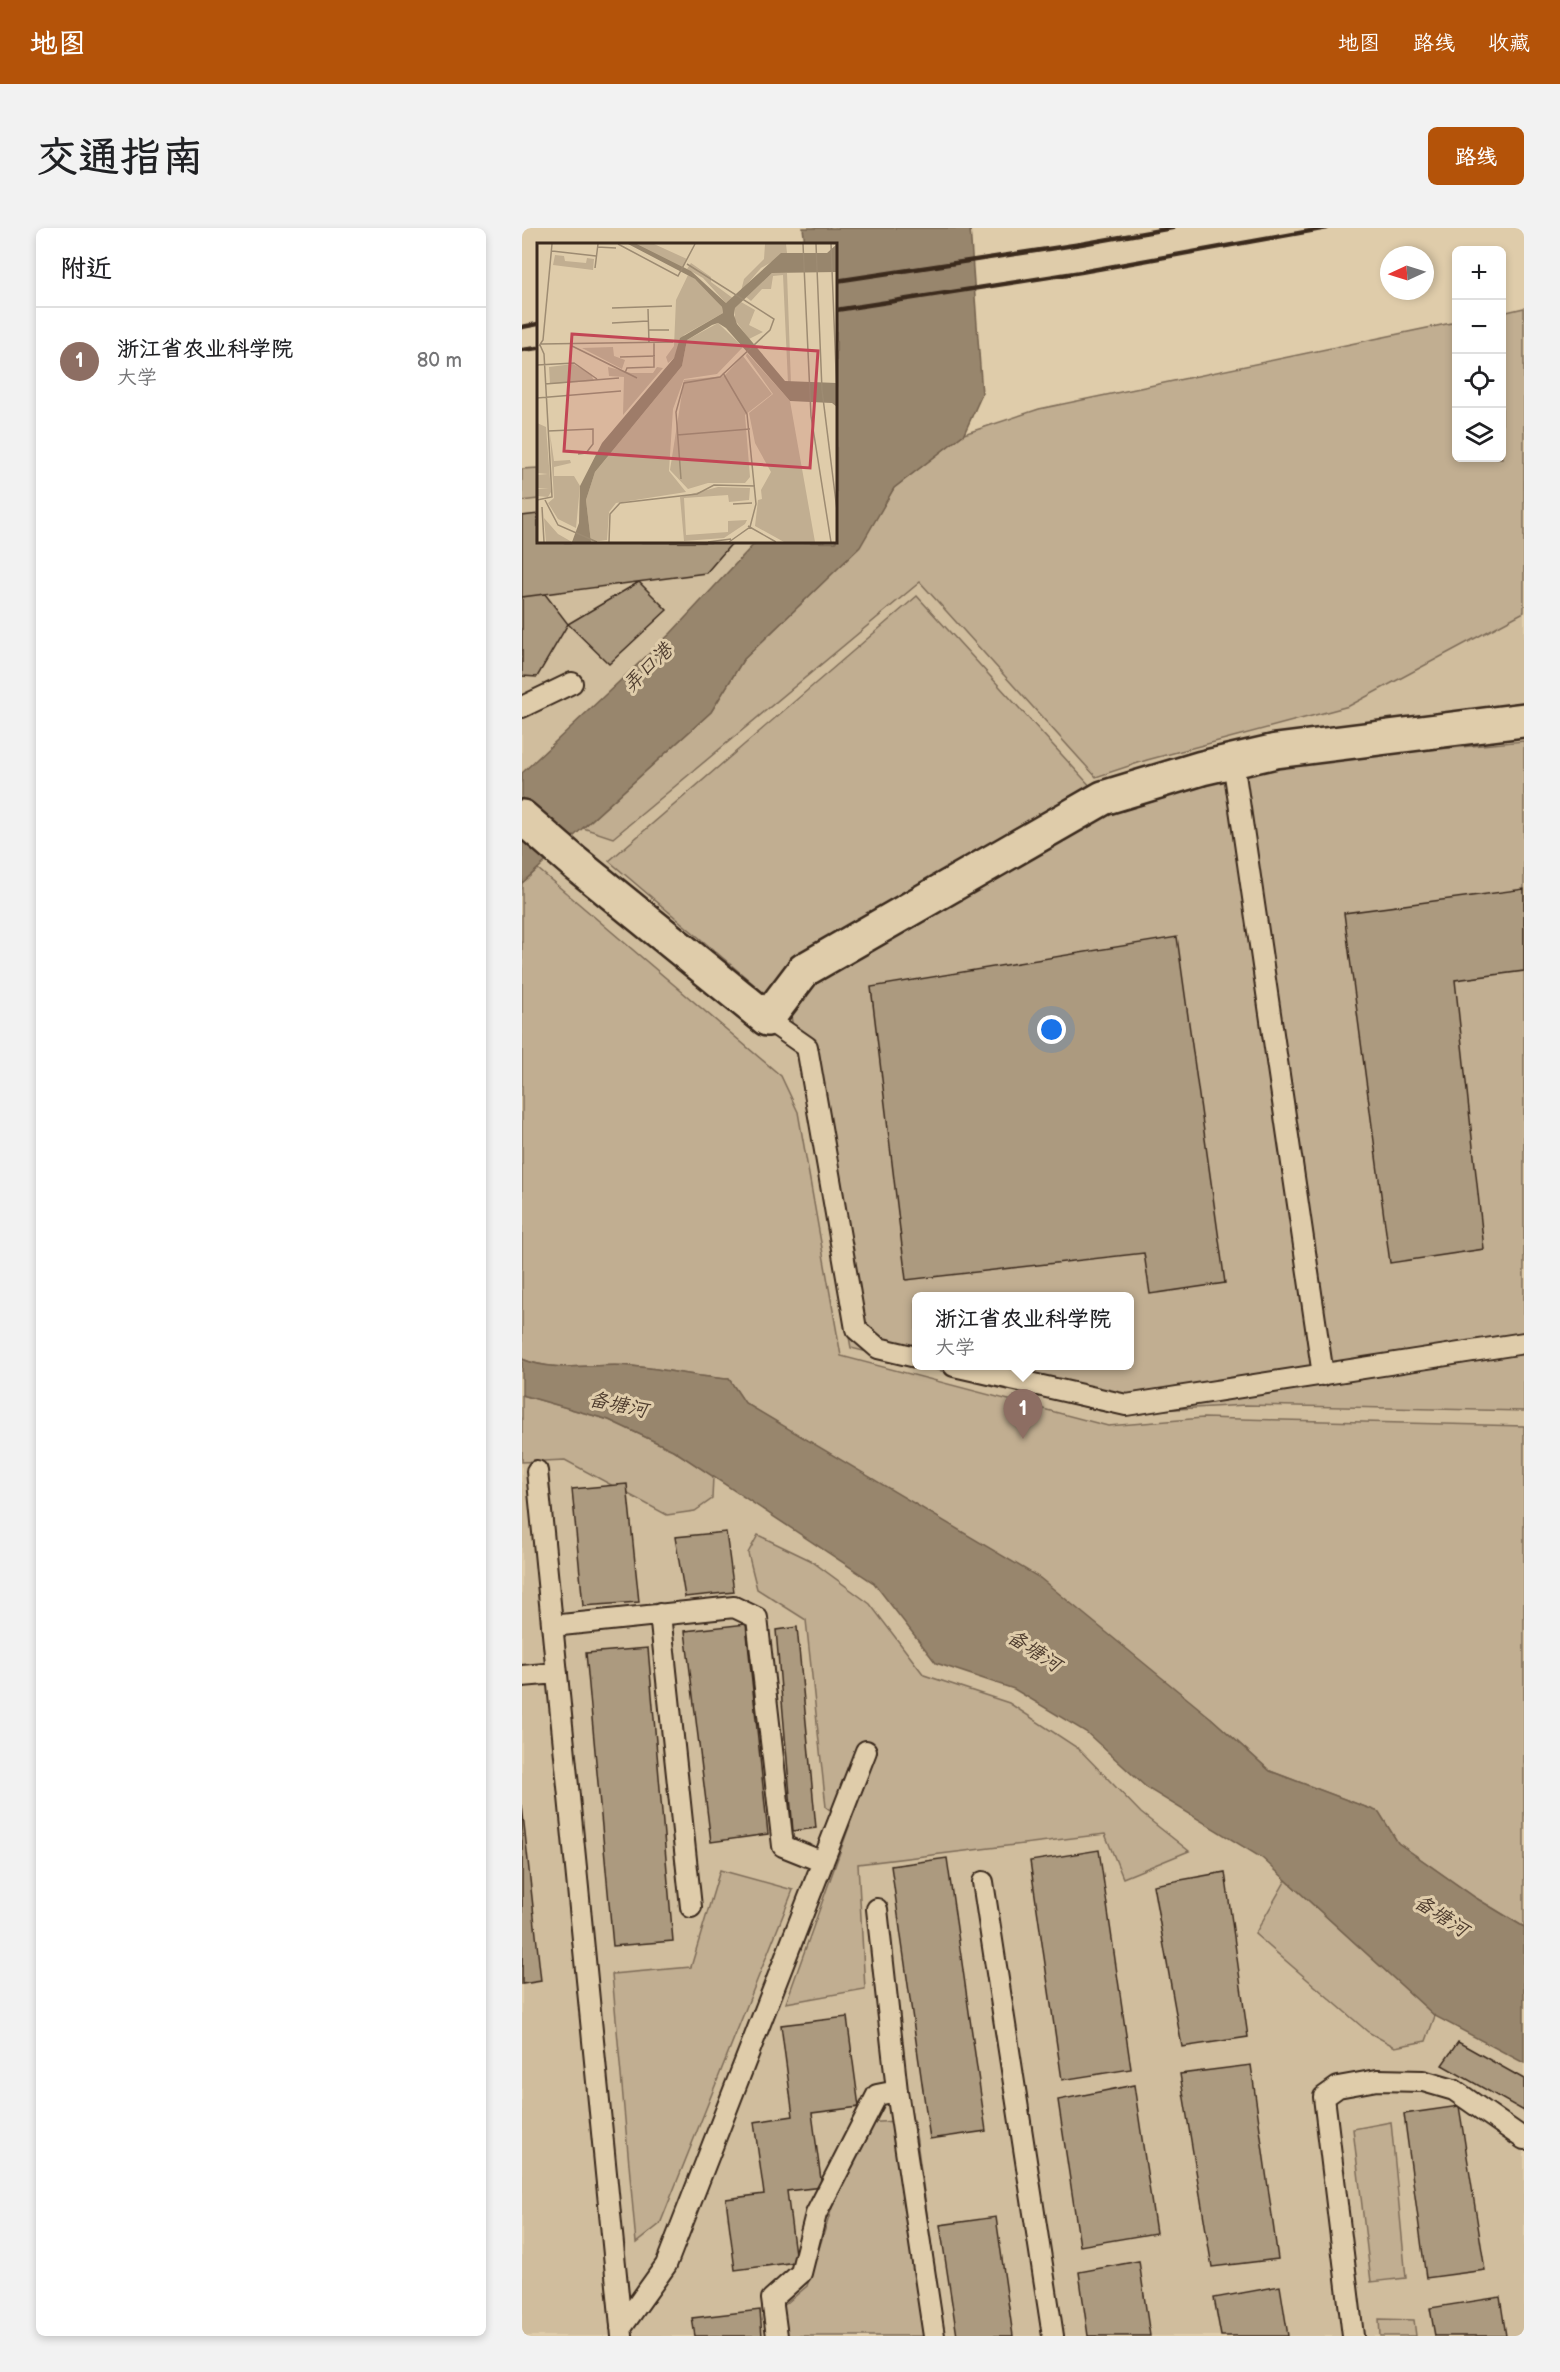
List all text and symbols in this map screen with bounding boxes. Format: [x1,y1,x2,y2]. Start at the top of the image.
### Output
text: 地图 [30,28,86,61]
text: 地图 [1338,31,1380,56]
text: 路线 [1413,31,1455,56]
text: 收藏 [1488,31,1530,56]
button: 路线 [1428,127,1524,185]
text: 交通指南 [36,133,204,184]
inset map [537,243,837,543]
north arrow [1380,246,1434,300]
map controls [1452,246,1506,462]
button: + [1452,246,1506,300]
text: 附近 [60,254,112,285]
button: − [1452,300,1506,354]
text: 浙江省农业科学院 [117,336,293,363]
text: 1 [75,349,84,373]
text: 80 m [417,349,462,373]
button: locate [1452,354,1506,408]
text: 大学 [117,366,157,390]
button: layers [1452,408,1506,462]
water label: 弄口港 [618,637,679,697]
your location [1037,1015,1066,1044]
popup [912,1292,1134,1370]
text: 浙江省农业科学院 [935,1306,1111,1333]
text: 大学 [935,1336,975,1360]
water label: 备塘河 [586,1387,653,1424]
pin: 1 [1004,1390,1042,1439]
water label: 备塘河 [1002,1625,1068,1679]
water label: 备塘河 [1409,1890,1475,1944]

